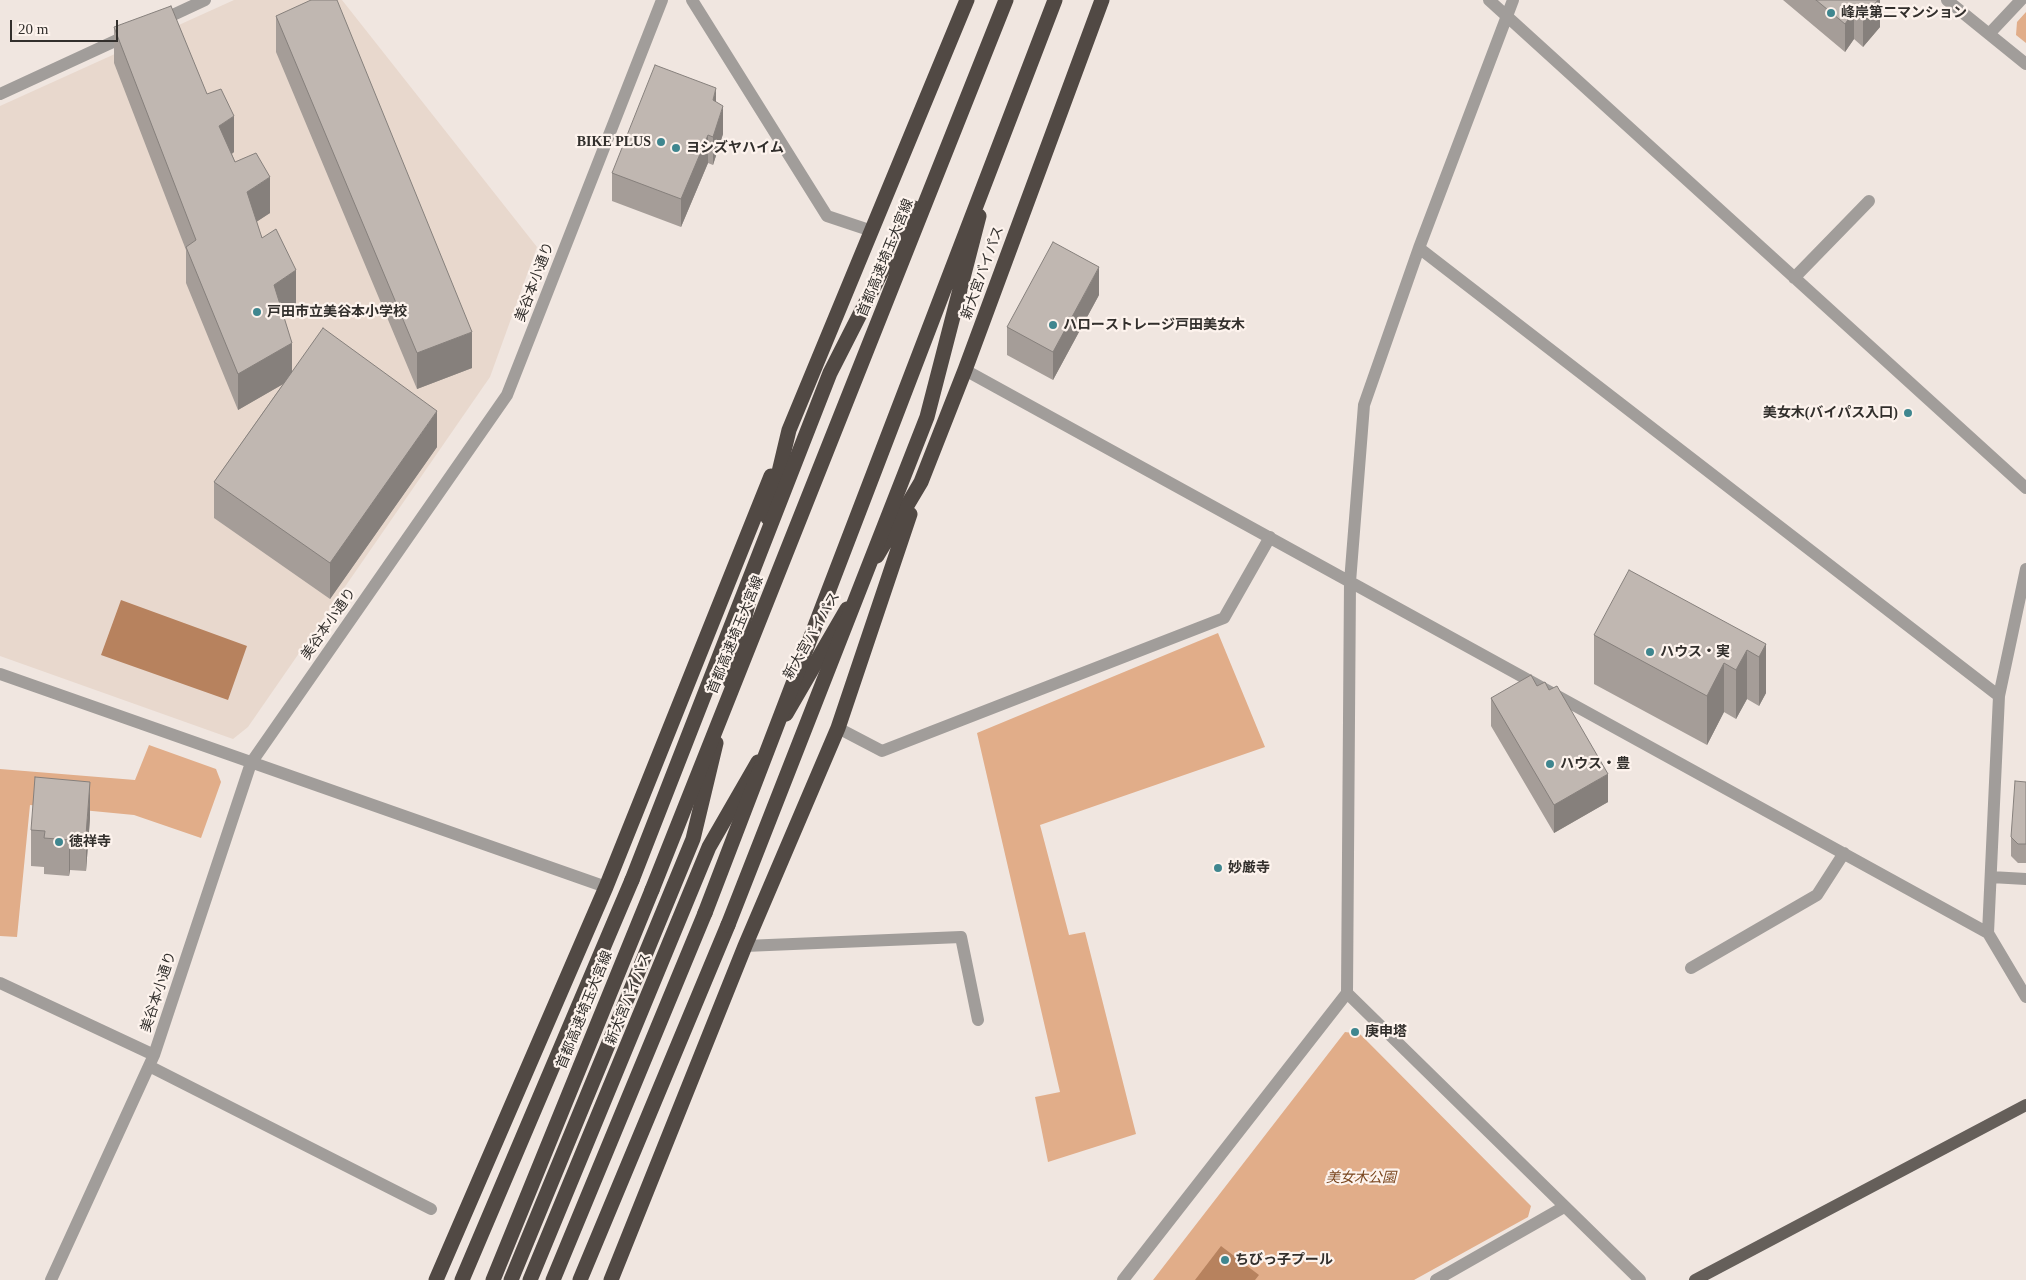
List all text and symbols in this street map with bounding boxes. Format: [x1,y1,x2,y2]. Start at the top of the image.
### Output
place label: 峰岸第二マンション [1841,5,1967,21]
marker: 峰岸第二マンション [1825,7,1837,19]
scale bar [12,10,120,42]
text: 20 m [18,21,48,37]
place label: BIKE PLUS [577,134,651,150]
marker: BIKE PLUS [655,136,667,148]
place label: ヨシズヤハイム [686,140,784,156]
marker: ヨシズヤハイム [670,142,682,154]
street label: 首都高速埼玉大宮線 [855,196,917,320]
street label: 新大宮バイパス [958,224,1008,322]
street label: 美谷本小通り [512,240,558,324]
place label: 戸田市立美谷本小学校 [267,304,407,320]
marker: 戸田市立美谷本小学校 [251,306,263,318]
place label: ハローストレージ戸田美女木 [1063,317,1245,333]
marker: ハローストレージ戸田美女木 [1047,319,1059,331]
place label: 美女木(バイパス入口) [1763,405,1898,421]
marker: 美女木(バイパス入口) [1902,407,1914,419]
street label: 首都高速埼玉大宮線 [705,573,767,697]
street label: 美谷本小通り [298,585,360,663]
street label: 新大宮バイパス [780,589,844,683]
place label: ハウス・実 [1660,644,1730,660]
marker: ハウス・実 [1644,646,1656,658]
place label: ハウス・豊 [1560,756,1630,772]
marker: ハウス・豊 [1544,758,1556,770]
place label: 徳祥寺 [69,834,111,850]
marker: 徳祥寺 [53,836,65,848]
place label: 妙厳寺 [1228,860,1270,876]
marker: 妙厳寺 [1212,862,1224,874]
street label: 首都高速埼玉大宮線 [554,948,616,1072]
street label: 美谷本小通り [138,949,180,1035]
street label: 新大宮バイパス [603,950,655,1048]
place label: 庚申塔 [1365,1024,1407,1040]
marker: 庚申塔 [1349,1026,1361,1038]
park label: 美女木公園 [1326,1170,1396,1186]
place label: ちびっ子プール [1235,1252,1333,1268]
marker: ちびっ子プール [1219,1254,1231,1266]

